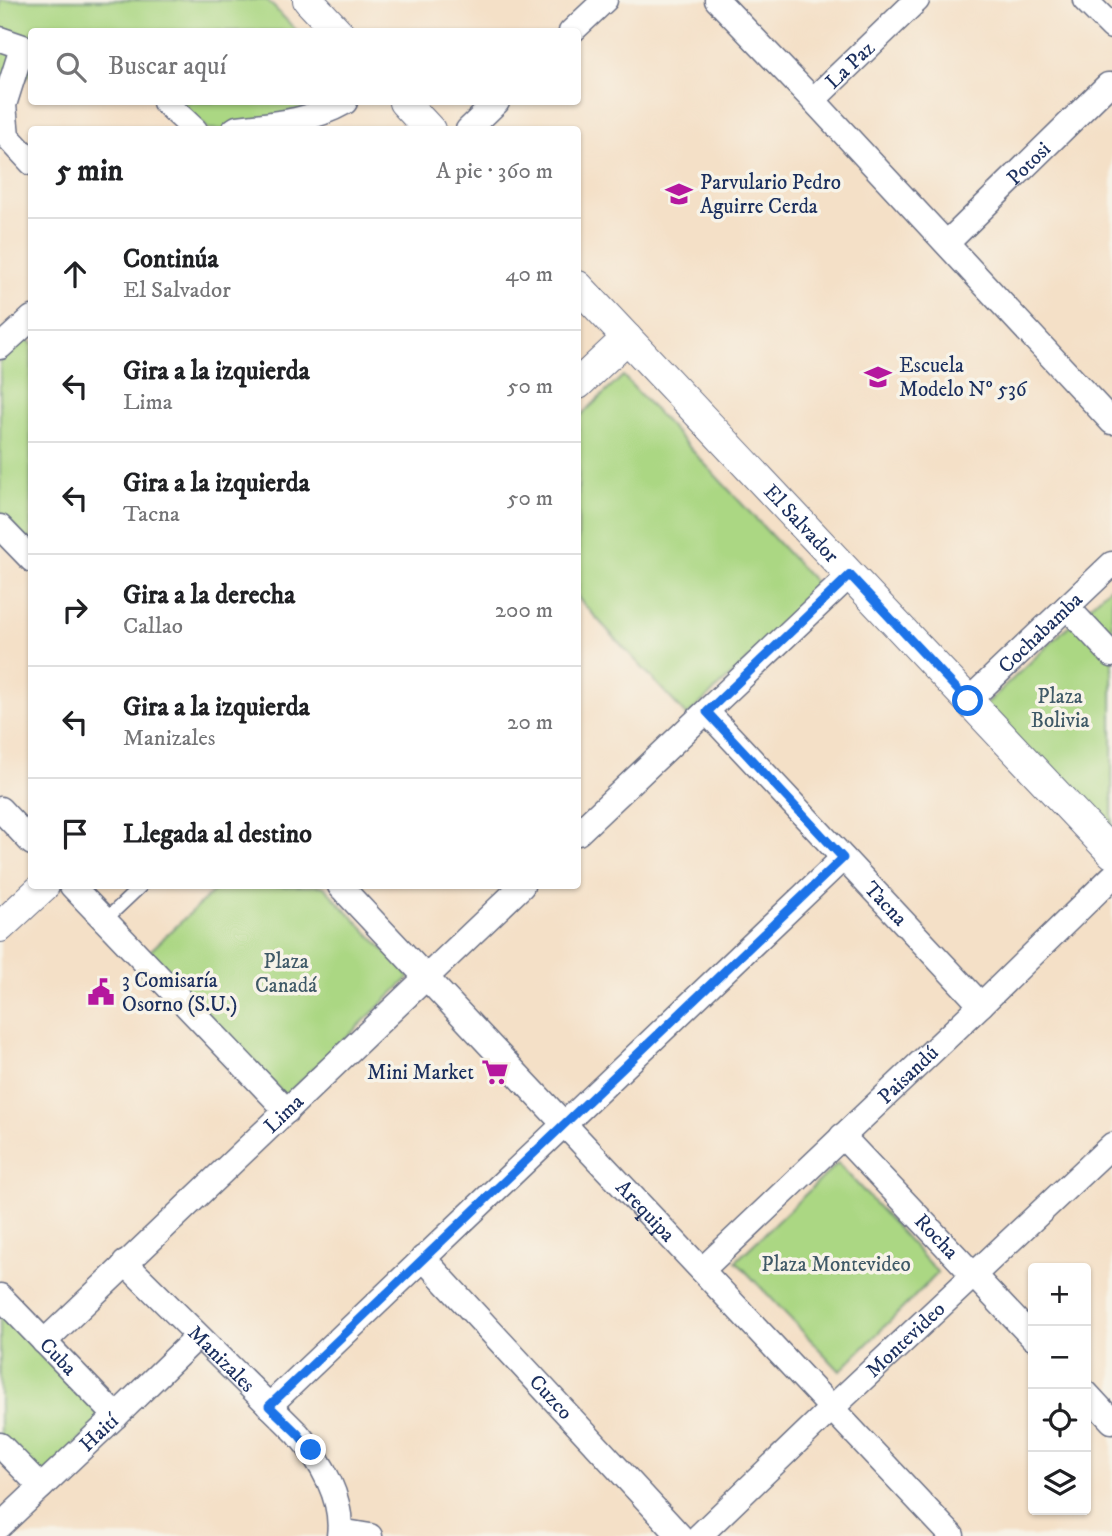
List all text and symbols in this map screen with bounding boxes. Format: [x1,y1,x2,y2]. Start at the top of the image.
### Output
search box [28,28,581,105]
street label: La Paz [820,36,881,95]
icon: search [52,48,90,86]
text: Buscar aquí [108,50,226,83]
street label: Potosi [1002,137,1057,191]
text: 5 min [56,153,123,190]
text: A pie · 360 m [436,157,553,186]
place label: Parvulario Pedro Aguirre Cerda [700,170,841,220]
school or university icon: Parvulario Pedro Aguirre Cerda [664,179,694,209]
text: Continúa [123,243,218,276]
icon: ahead [56,255,94,293]
text: 40 m [505,260,553,289]
text: El Salvador [123,276,231,305]
place label: Escuela Modelo Nº 536 [899,353,1028,403]
text: Gira a la izquierda [123,355,310,388]
school or university icon: Escuela Modelo Nº 536 [863,362,893,392]
icon: left [56,367,94,405]
text: 50 m [507,372,553,401]
text: Lima [123,388,173,417]
text: Gira a la izquierda [123,467,310,500]
icon: left [56,479,94,517]
street label: El Salvador [758,479,844,569]
text: 50 m [507,484,553,513]
text: Tacna [123,500,180,529]
text: Gira a la derecha [123,579,295,612]
street label: Cochabamba [993,587,1088,679]
icon: right [56,591,94,629]
text: 200 m [495,596,553,625]
text: Callao [123,612,183,641]
park label: Plaza Bolivia [1031,684,1089,734]
route start [952,685,983,716]
text: Gira a la izquierda [123,691,310,724]
icon: left [56,703,94,741]
text: 20 m [507,708,553,737]
text: Manizales [123,724,216,753]
icon: arrive [56,815,94,853]
text: Llegada al destino [123,818,312,851]
street label: Tacna [858,876,913,932]
park label: Plaza Canadá [255,949,317,999]
place label: 3 Comisaría Osorno (S.U.) [122,968,238,1018]
public building icon: 3 Comisaría Osorno (S.U.) [86,977,116,1007]
street label: Paisandú [873,1040,944,1110]
supermarket icon: Mini Market [480,1057,510,1087]
place label: Mini Market [367,1060,474,1086]
street label: Lima [259,1089,310,1139]
street label: Arequipa [610,1175,680,1248]
street label: Rocha [908,1209,964,1265]
park label: Plaza Montevideo [761,1252,911,1278]
map controls [1028,1263,1091,1515]
button: + [1028,1263,1091,1326]
street label: Montevideo [861,1296,951,1384]
street label: Manizales [182,1320,260,1398]
button: − [1028,1326,1091,1389]
street label: Cuba [33,1333,82,1382]
street label: Cuzco [523,1369,578,1426]
button: locate [1028,1389,1091,1452]
street label: Haití [74,1407,125,1458]
route end [295,1434,326,1465]
button: layers [1028,1452,1091,1515]

